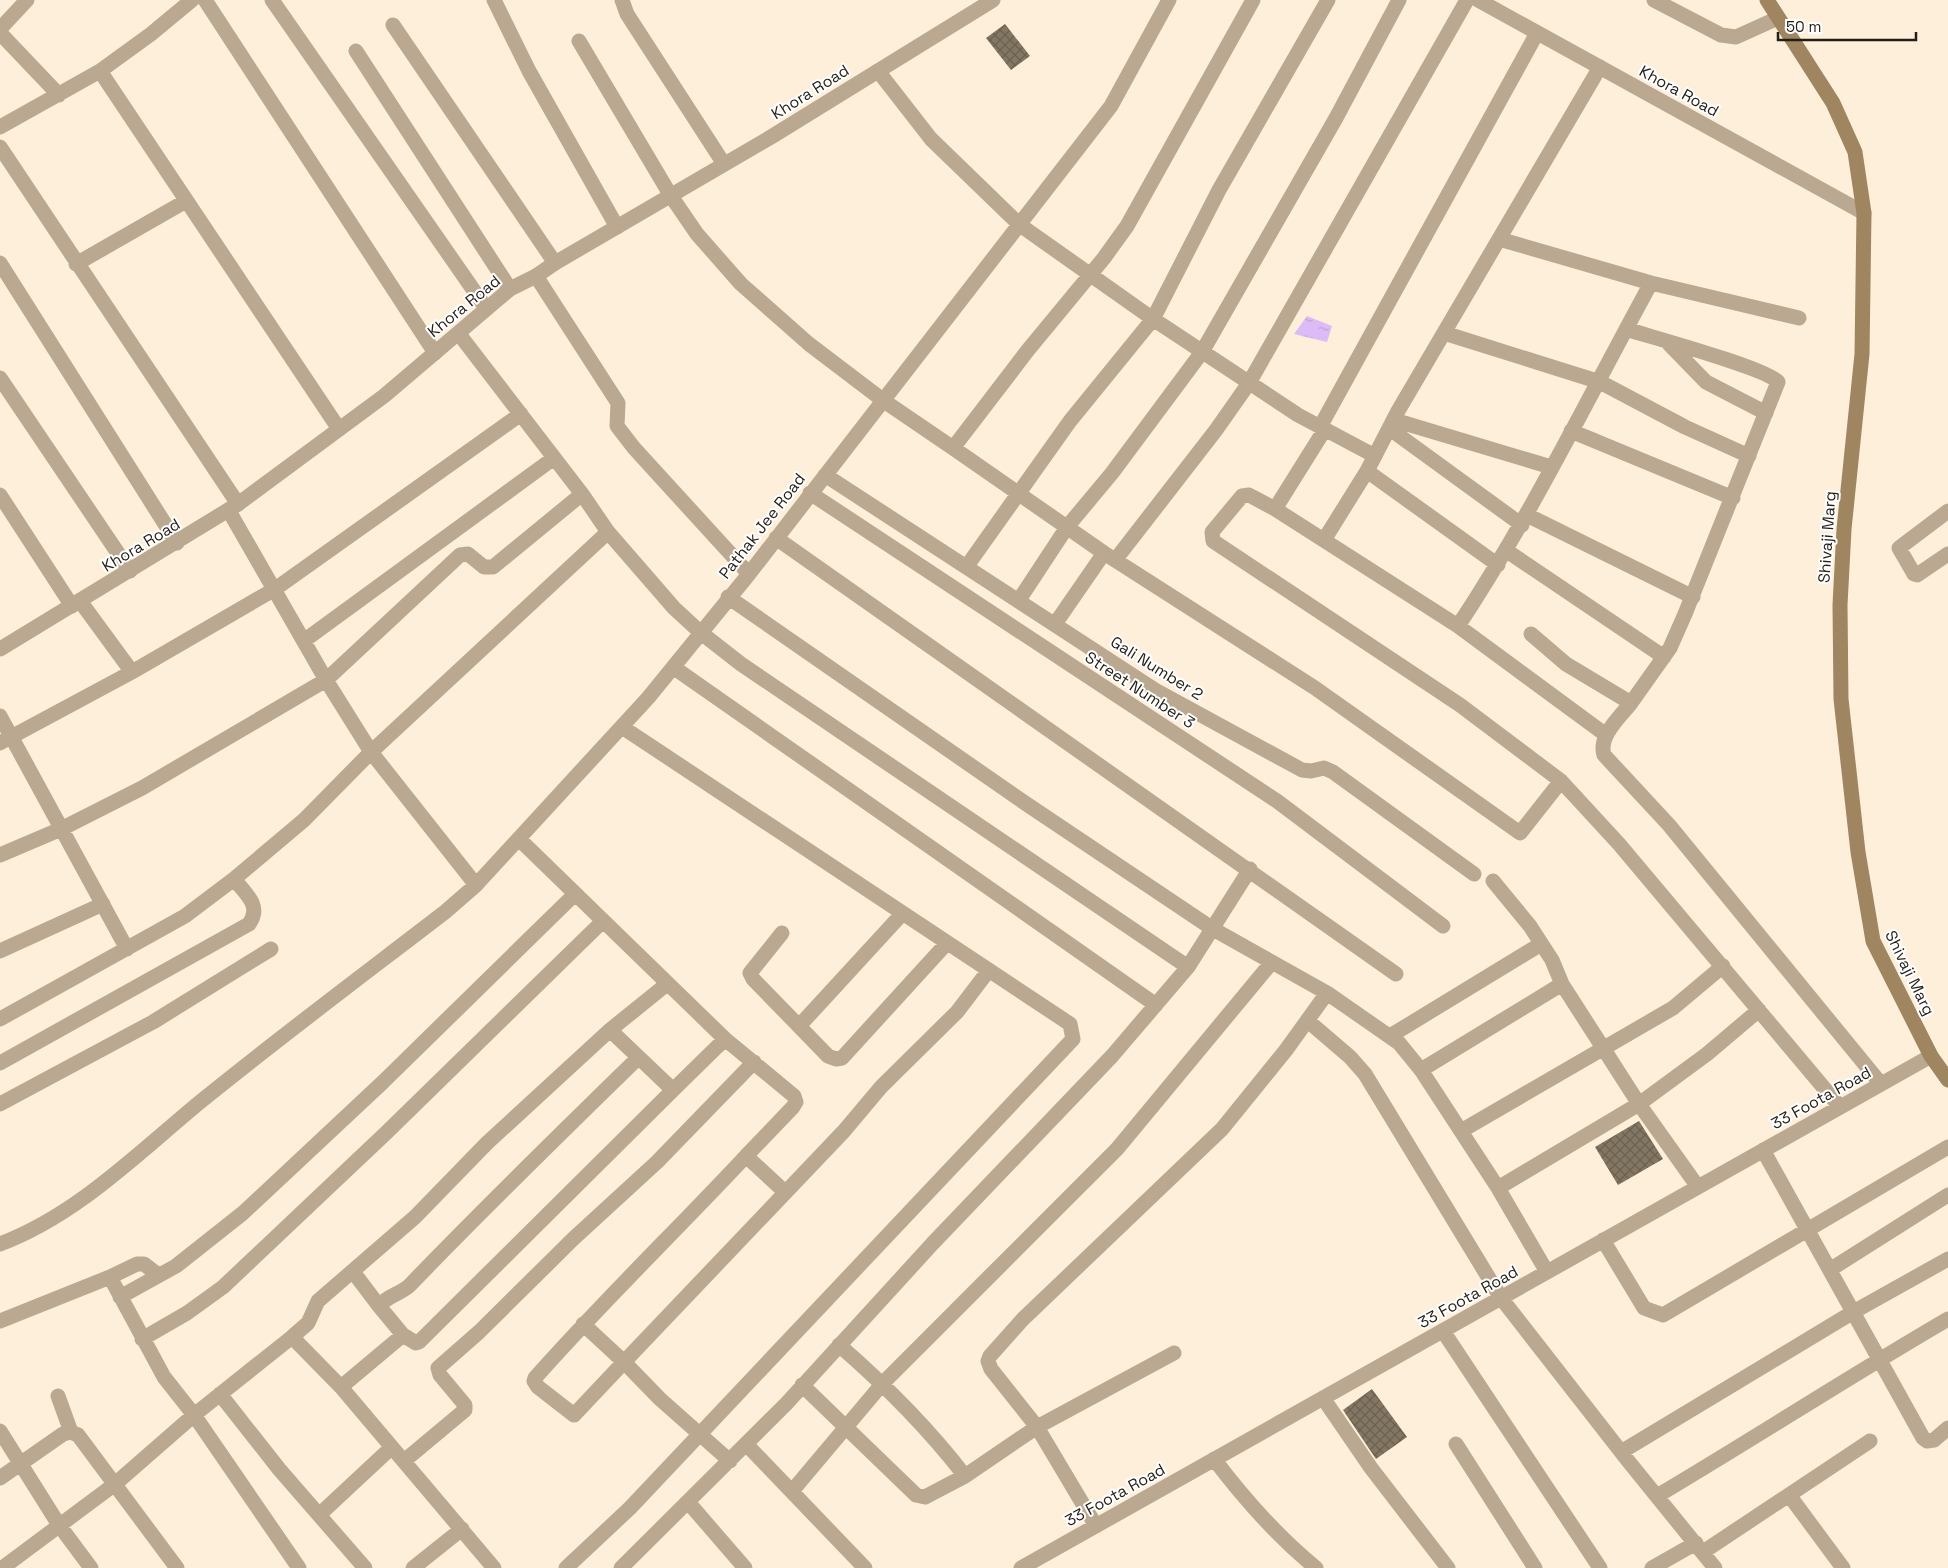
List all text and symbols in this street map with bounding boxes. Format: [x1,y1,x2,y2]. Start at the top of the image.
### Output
scale bar [1778,10,1916,42]
text: 50 m [1786,17,1821,36]
street label: Khora Road [767,60,853,124]
street label: Khora Road [1636,61,1722,121]
street label: Khora Road [423,270,505,342]
street label: Pathak Jee Road [714,469,810,583]
street label: Shivaji Marg [1813,490,1841,584]
street label: Khora Road [98,513,184,577]
street label: Gali Number 2 [1107,631,1207,705]
street label: Street Number 3 [1081,647,1199,733]
street label: Shivaji Marg [1880,927,1940,1019]
street label: 33 Foota Road [1767,1062,1875,1134]
street label: 33 Foota Road [1414,1261,1522,1333]
street label: 33 Foota Road [1061,1459,1169,1531]

